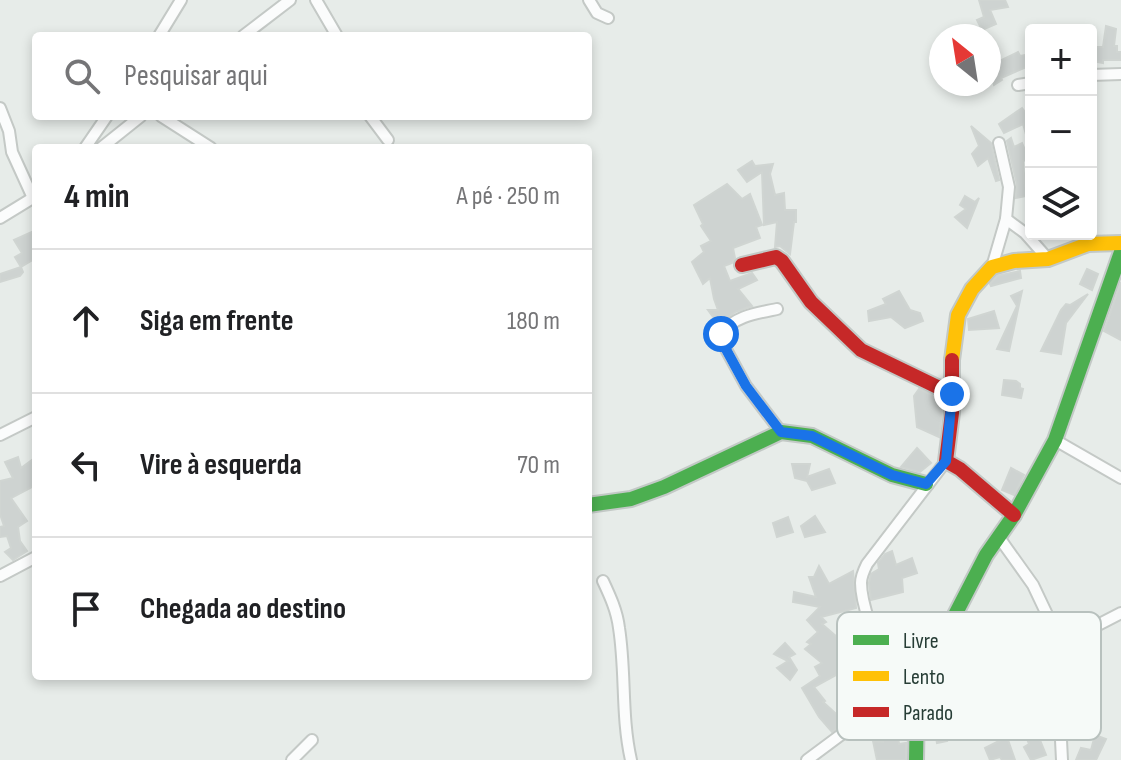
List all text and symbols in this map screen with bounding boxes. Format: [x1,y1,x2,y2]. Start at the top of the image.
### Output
north arrow [929,24,1001,96]
map controls [1025,24,1097,240]
button: + [1025,24,1097,96]
search box [32,32,592,120]
icon: search [60,54,104,98]
text: Pesquisar aqui [124,58,268,94]
button: − [1025,96,1097,168]
button: layers [1025,168,1097,240]
text: 4 min [64,176,130,217]
text: A pé · 250 m [457,181,560,212]
icon: ahead [64,299,108,343]
text: Siga em frente [140,303,293,339]
text: 180 m [507,306,560,337]
route start [703,316,739,352]
route end [934,376,970,412]
icon: left [64,443,108,487]
text: Vire à esquerda [140,447,302,483]
text: 70 m [517,450,560,481]
icon: arrive [64,587,108,631]
text: Chegada ao destino [140,591,346,627]
legend [837,612,1101,740]
text: Livre [903,628,939,655]
text: Lento [903,664,945,691]
text: Parado [903,700,953,727]

